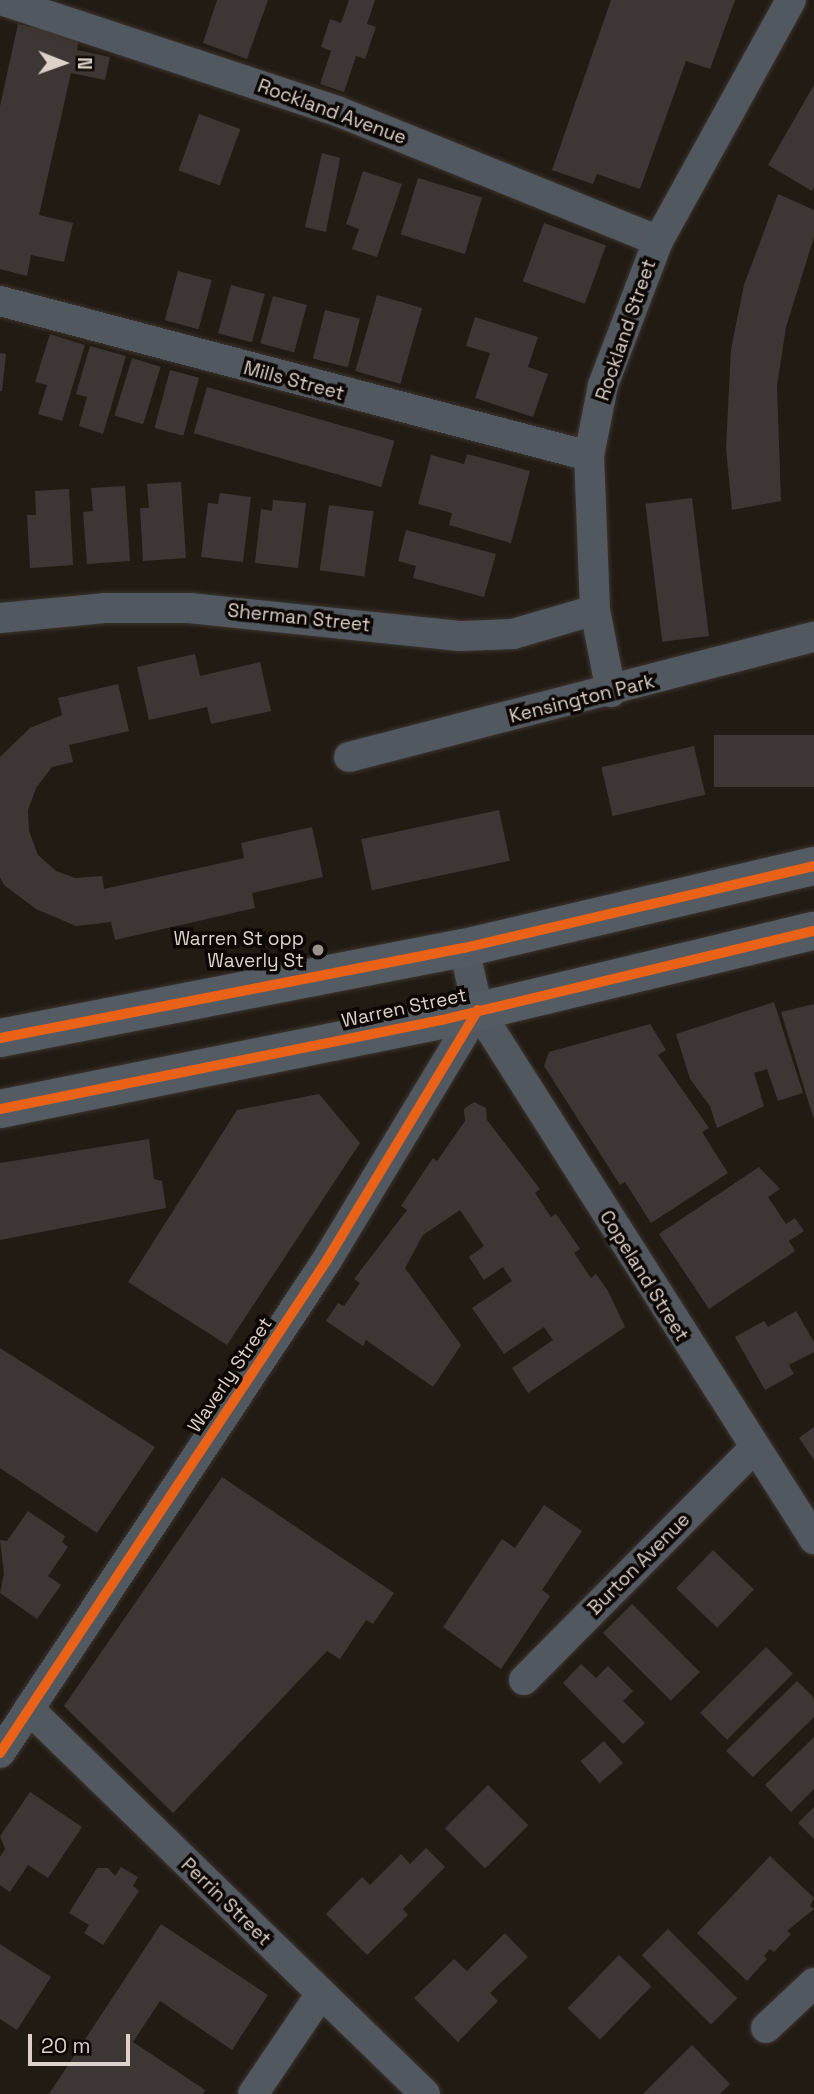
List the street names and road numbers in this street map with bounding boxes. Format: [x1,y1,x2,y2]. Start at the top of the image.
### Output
street label: Rockland Avenue [254,74,410,150]
street label: Rockland Street [591,256,661,404]
street label: Mills Street [241,357,347,405]
street label: Sherman Street [226,599,372,637]
street label: Kensington Park [507,670,657,728]
street label: Warren Street [339,984,469,1032]
street label: Copeland Street [595,1206,693,1346]
street label: Waverly Street [183,1313,277,1437]
street label: Burton Avenue [583,1508,695,1620]
street label: Perrin Street [176,1854,276,1950]

